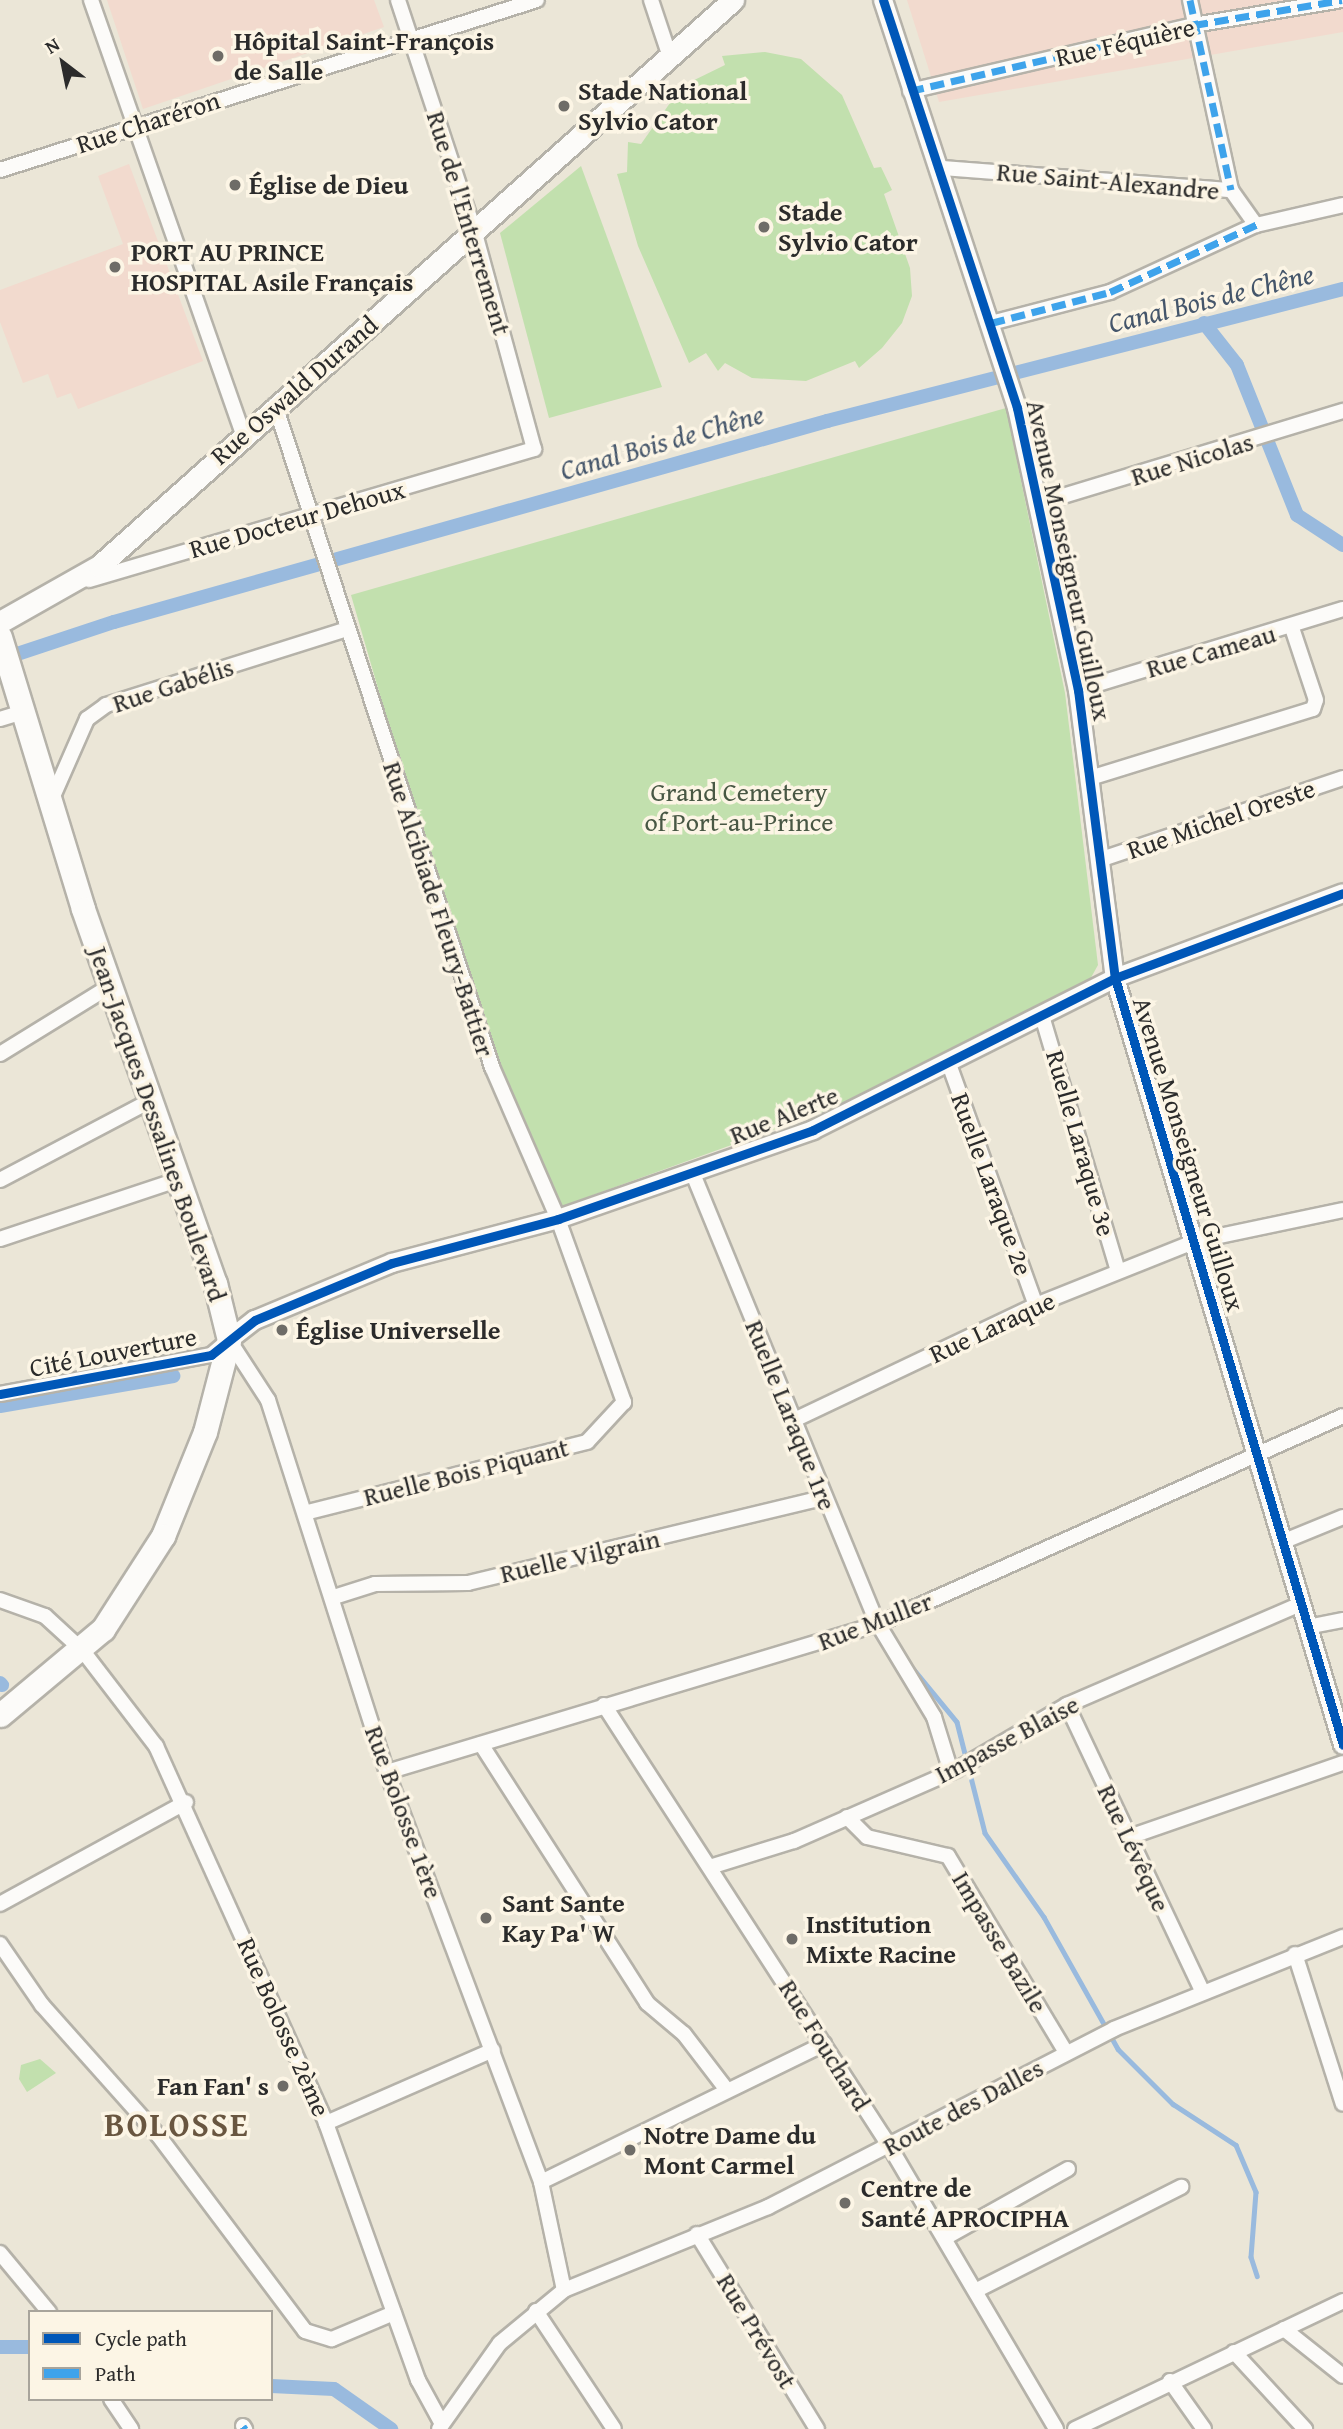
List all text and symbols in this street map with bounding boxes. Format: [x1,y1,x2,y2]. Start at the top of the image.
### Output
street label: Rue Féquière [1052,11,1198,73]
place label: Hôpital Saint-François de Salle [234,25,494,86]
north arrow [28,28,98,98]
text: N [39,30,65,60]
marker: Hôpital Saint-François de Salle [208,46,228,66]
place label: Stade National Sylvio Cator [578,75,747,136]
street label: Rue Charéron [72,84,224,160]
marker: Stade National Sylvio Cator [556,98,572,114]
street label: Rue de l'Enterrement [420,107,518,339]
street label: Rue Saint-Alexandre [995,156,1221,206]
place label: Église de Dieu [249,169,409,201]
marker: Église de Dieu [227,177,243,193]
place label: Stade Sylvio Cator [778,196,918,258]
marker: Stade Sylvio Cator [756,219,772,235]
place label: PORT AU PRINCE HOSPITAL Asile Français [131,236,413,298]
water label: Canal Bois de Chêne [1105,256,1317,340]
marker: PORT AU PRINCE HOSPITAL Asile Français [105,257,125,277]
street label: Rue Oswald Durand [204,309,384,471]
water label: Canal Bois de Chêne [556,397,768,487]
street label: Avenue Monseigneur Guilloux [1020,397,1118,723]
street label: Rue Nicolas [1127,426,1257,492]
street label: Rue Docteur Dehoux [186,473,408,565]
street label: Rue Cameau [1143,618,1279,684]
street label: Rue Gabélis [109,651,237,719]
street label: Rue Alcibiade Fleury-Battier [377,758,501,1060]
street label: Rue Michel Oreste [1123,772,1319,866]
park label: Grand Cemetery of Port-au-Prince [645,776,833,838]
street label: Jean-Jacques Dessalines Boulevard [82,942,234,1306]
street label: Avenue Monseigneur Guilloux [1126,993,1252,1315]
street label: Ruelle Laraque 3e [1040,1046,1122,1240]
street label: Rue Alerte [725,1079,843,1151]
street label: Ruelle Laraque 2e [945,1089,1039,1279]
street label: Rue Laraque [924,1284,1060,1370]
place label: Église Universelle [296,1314,501,1346]
street label: Ruelle Laraque 1re [739,1315,843,1515]
street label: Cité Louverture [27,1321,199,1383]
marker: Église Universelle [274,1322,290,1338]
street label: Ruelle Bois Piquant [360,1431,572,1513]
street label: Ruelle Vilgrain [497,1522,663,1590]
street label: Rue Muller [813,1585,937,1657]
street label: Impasse Blaise [930,1688,1084,1790]
street label: Rue Bolosse 1ère [358,1721,450,1903]
street label: Rue Lévêque [1091,1779,1177,1917]
street label: Impasse Bazile [946,1866,1054,2018]
place label: Sant Sante Kay Pa' W [502,1887,625,1948]
marker: Sant Sante Kay Pa' W [476,1908,496,1928]
place label: Institution Mixte Racine [806,1908,956,1969]
marker: Institution Mixte Racine [784,1931,800,1947]
street label: Rue Bolosse 2ème [231,1933,337,2121]
street label: Rue Fouchard [772,1974,878,2116]
street label: Route des Dalles [878,2052,1048,2162]
place label: Fan Fan' s [157,2070,269,2102]
marker: Fan Fan' s [275,2078,291,2094]
district label: BOLOSSE [105,2105,249,2145]
place label: Notre Dame du Mont Carmel [644,2119,816,2180]
marker: Notre Dame du Mont Carmel [622,2142,638,2158]
place label: Centre de Santé APROCIPHA [861,2172,1069,2234]
marker: Centre de Santé APROCIPHA [835,2193,855,2213]
street label: Rue Prévost [710,2268,804,2394]
legend [28,2310,273,2401]
text: Cycle path [95,2323,187,2354]
text: Path [95,2358,135,2389]

